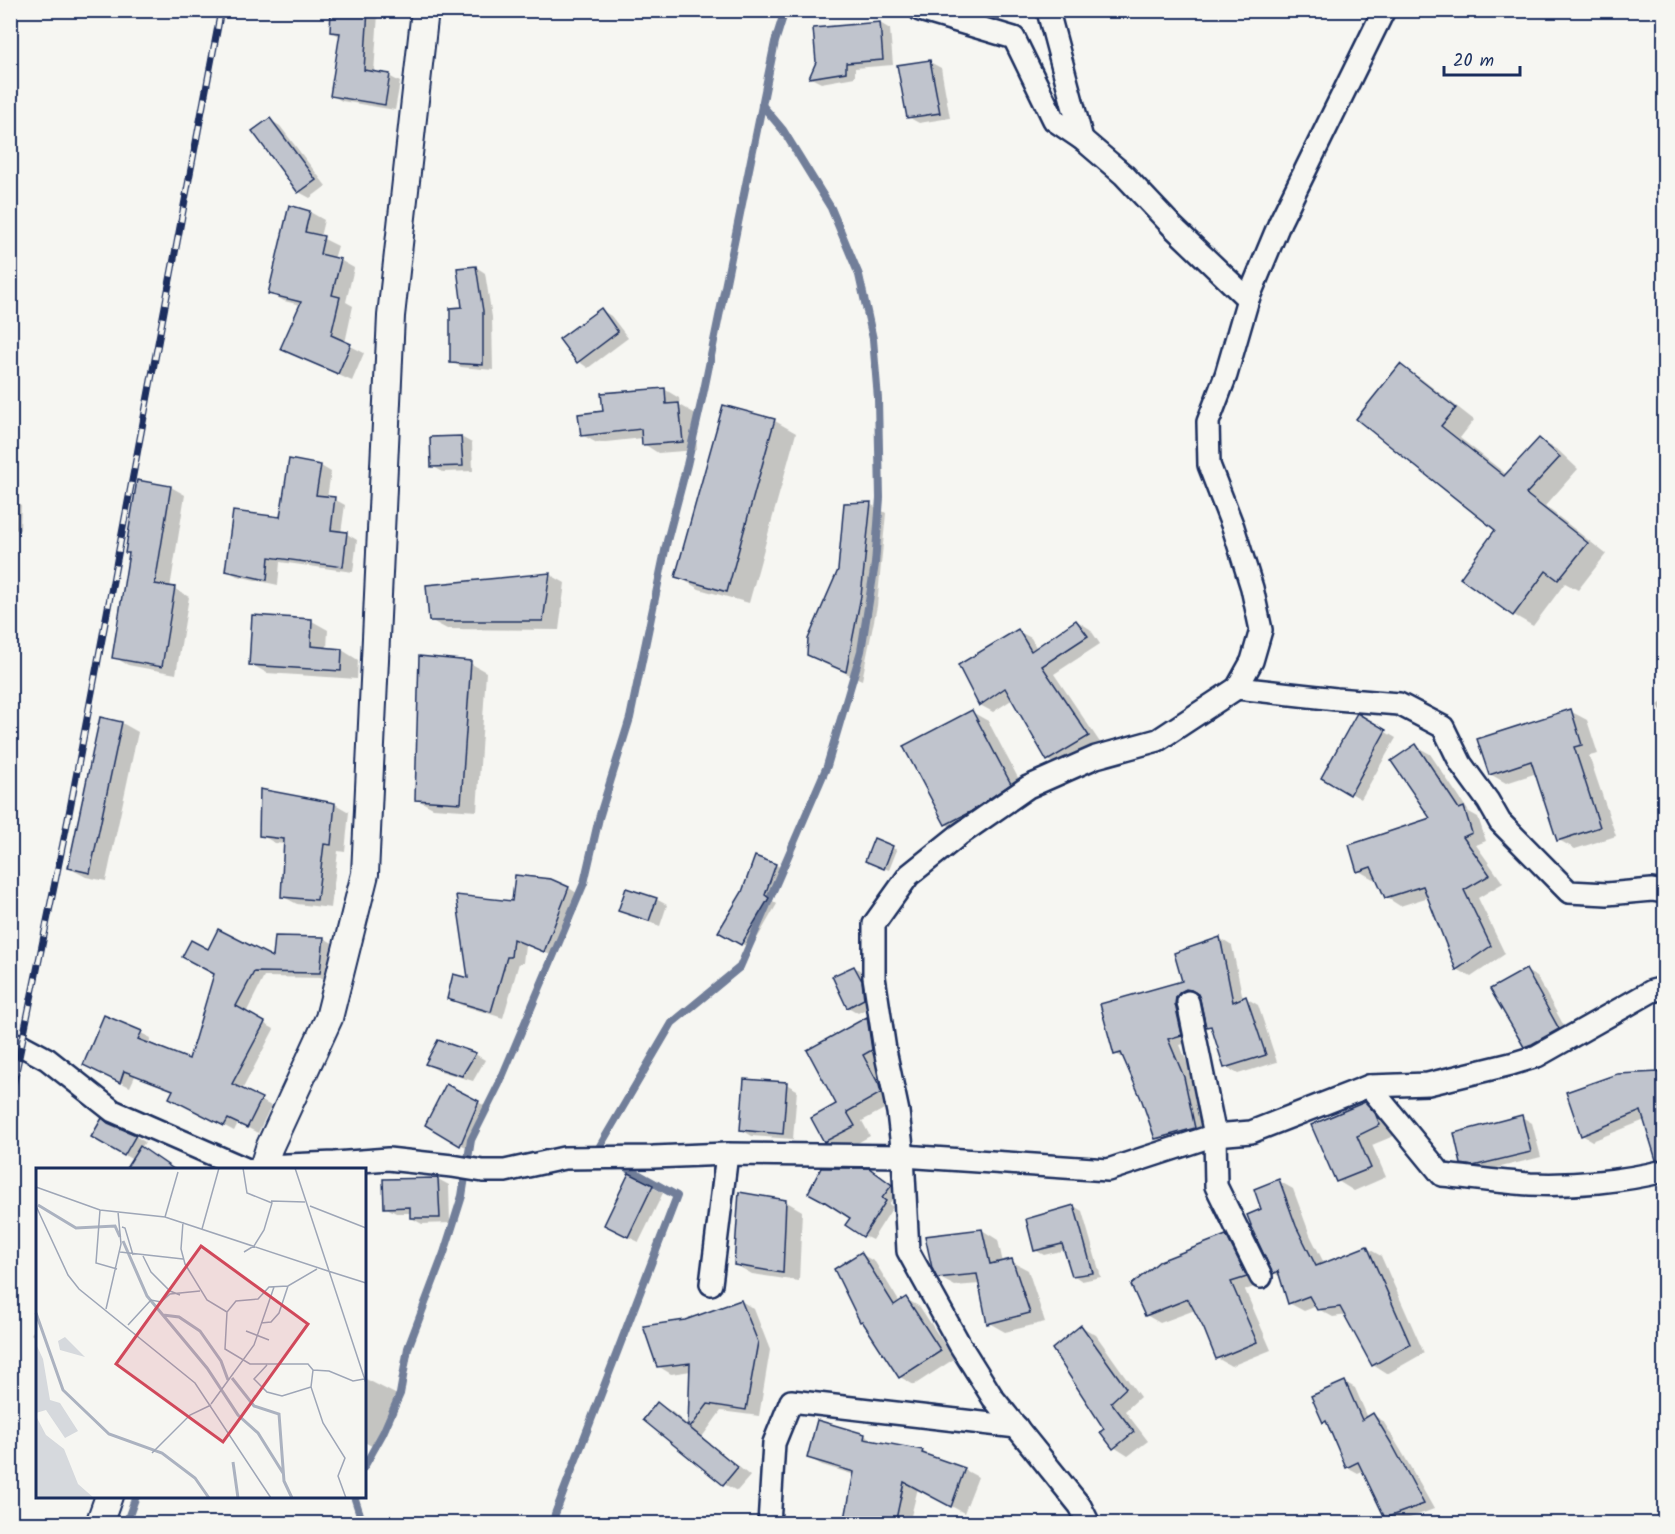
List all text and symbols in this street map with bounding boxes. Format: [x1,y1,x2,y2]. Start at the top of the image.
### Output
scale bar [1444,39,1520,77]
text: 20 m [1453,47,1494,76]
inset map [36,1168,366,1498]

